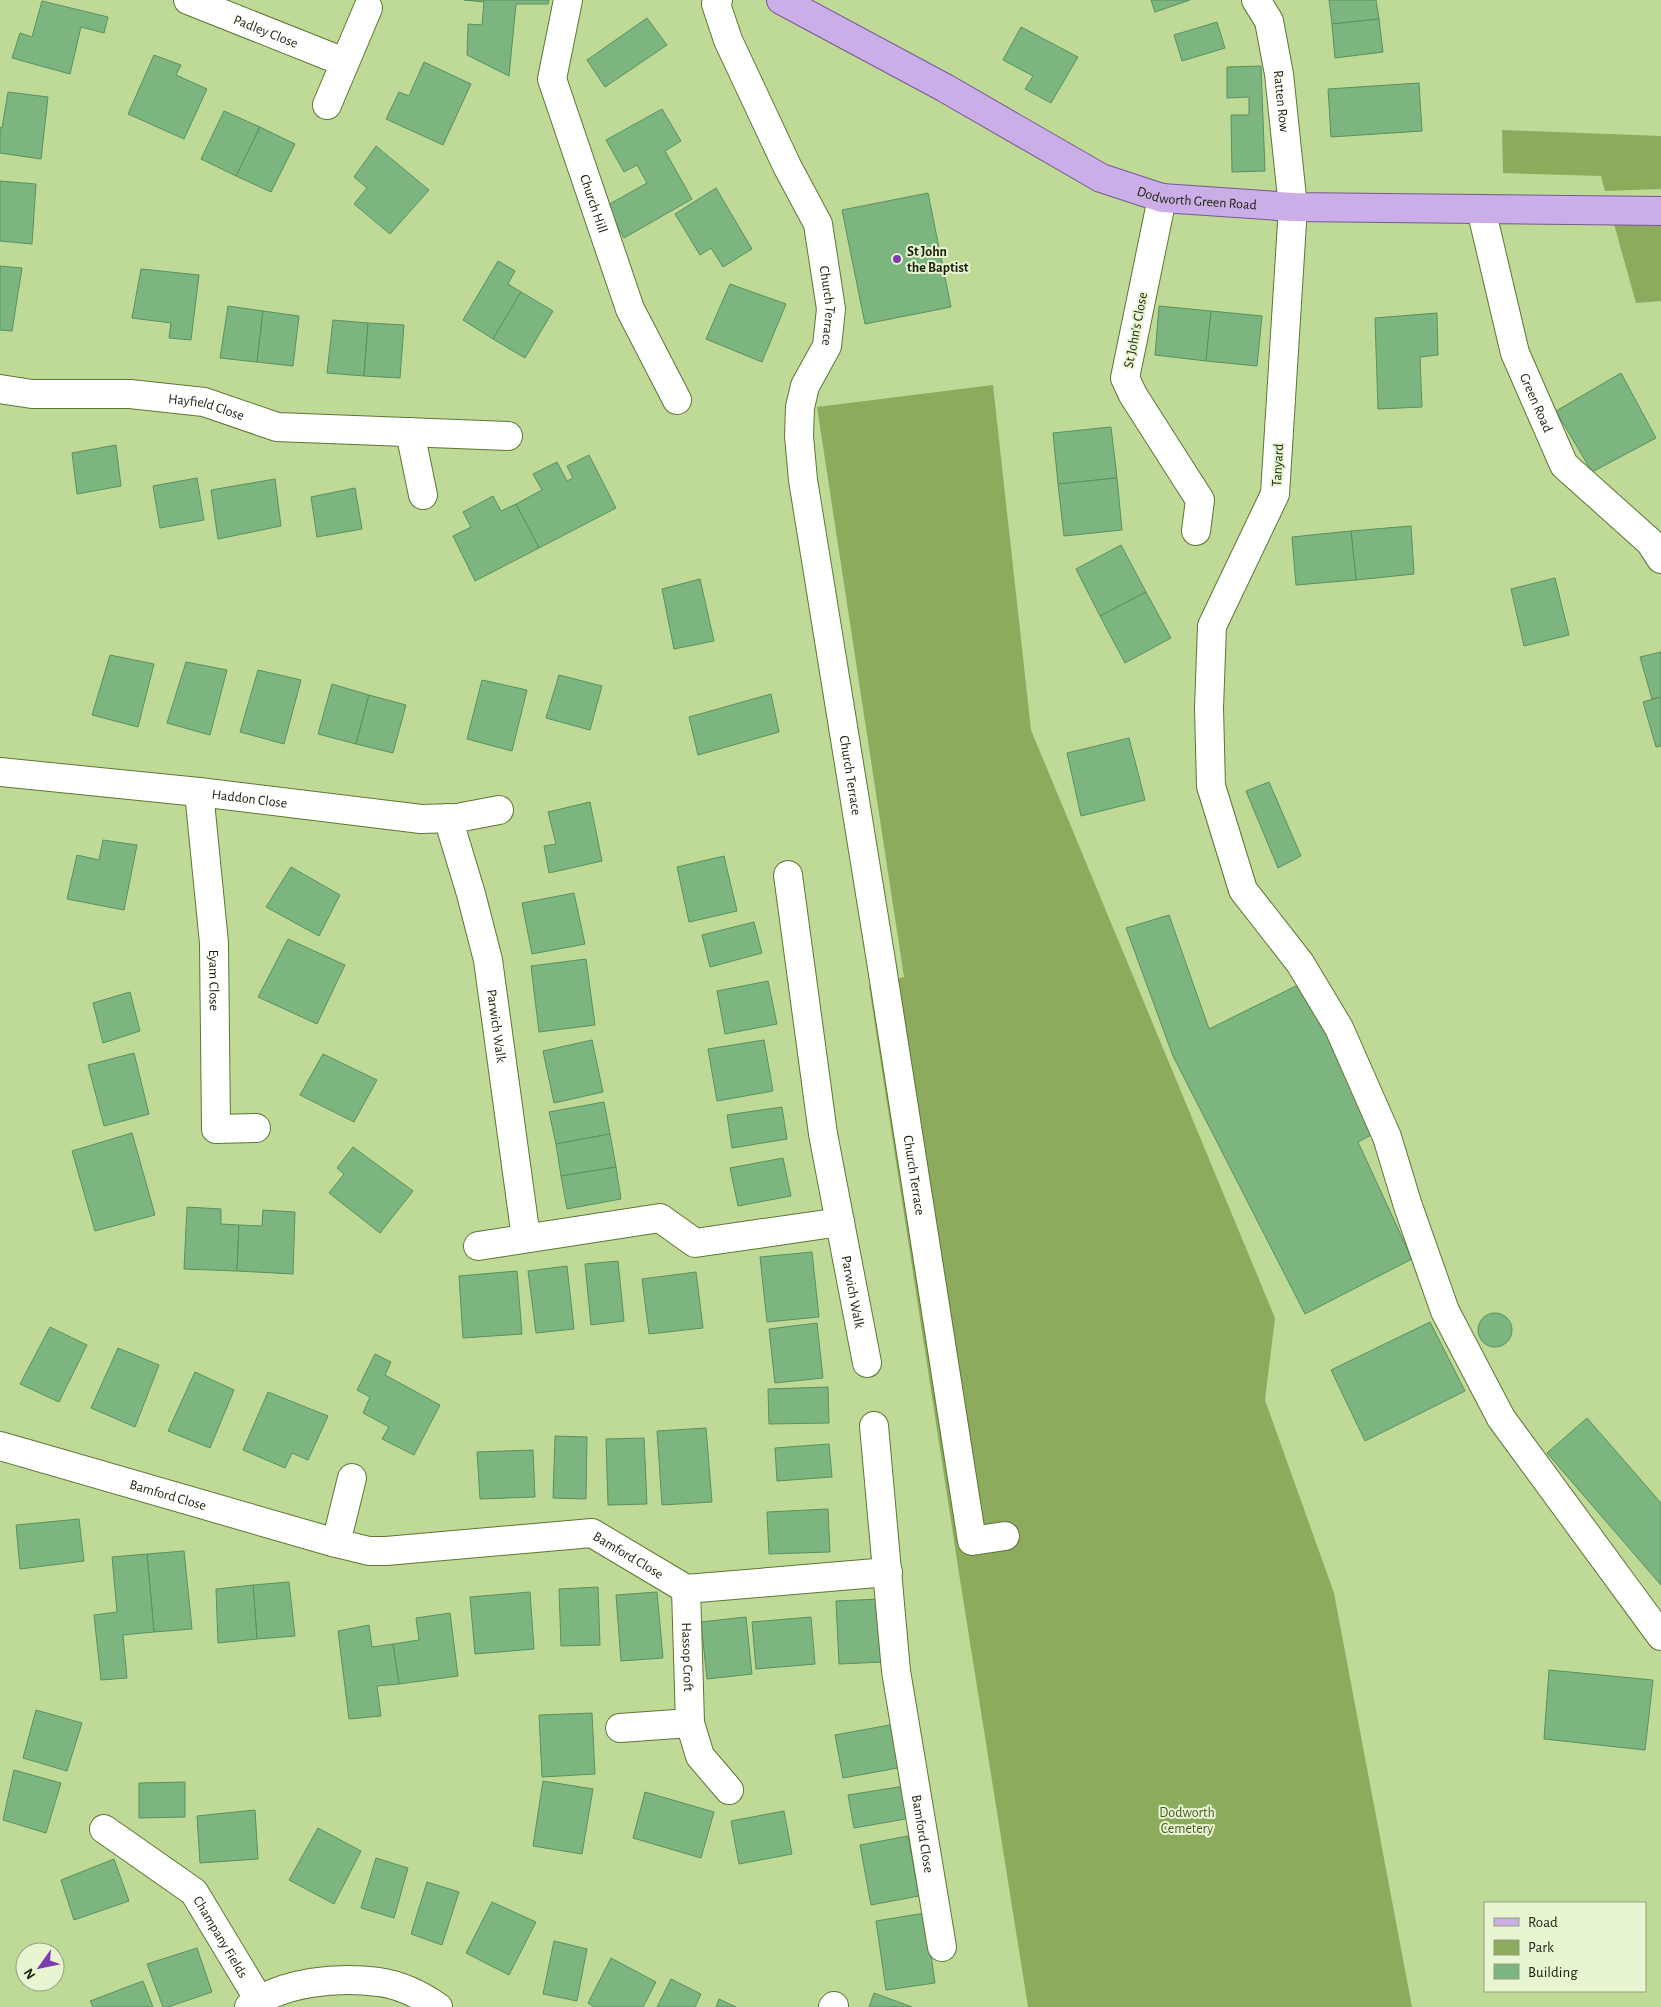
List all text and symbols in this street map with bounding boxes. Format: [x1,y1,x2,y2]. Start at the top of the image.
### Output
street label: Padley Close [231,13,300,51]
street label: Ratten Row [1271,70,1291,134]
street label: Church Hill [577,173,610,235]
street label: Dodworth Green Road [1135,184,1257,212]
place label: St John the Baptist [907,245,969,275]
marker: St John the Baptist [891,253,903,265]
street label: Church Terrace [816,265,837,346]
street label: St John's Close [1122,291,1150,369]
street label: Green Road [1517,371,1555,435]
street label: Hayfield Close [167,392,246,423]
street label: Tanyard [1270,443,1286,487]
street label: Church Terrace [837,734,863,816]
street label: Haddon Close [211,788,288,811]
street label: Eyam Close [206,950,221,1011]
street label: Parwich Walk [484,988,508,1064]
street label: Church Terrace [900,1134,927,1216]
street label: Parwich Walk [838,1254,866,1330]
street label: Bamford Close [128,1478,208,1513]
street label: Bamford Close [591,1529,666,1582]
street label: Hassop Croft [679,1622,695,1692]
street label: Bamford Close [909,1794,936,1874]
park label: Dodworth Cemetery [1159,1806,1215,1836]
street label: Champany Fields [190,1894,250,1981]
legend [1484,1902,1646,1992]
text: Road [1528,1915,1558,1930]
text: Park [1528,1940,1554,1955]
north arrow [15,1942,65,1992]
text: Building [1528,1965,1578,1980]
text: N [21,1966,38,1981]

